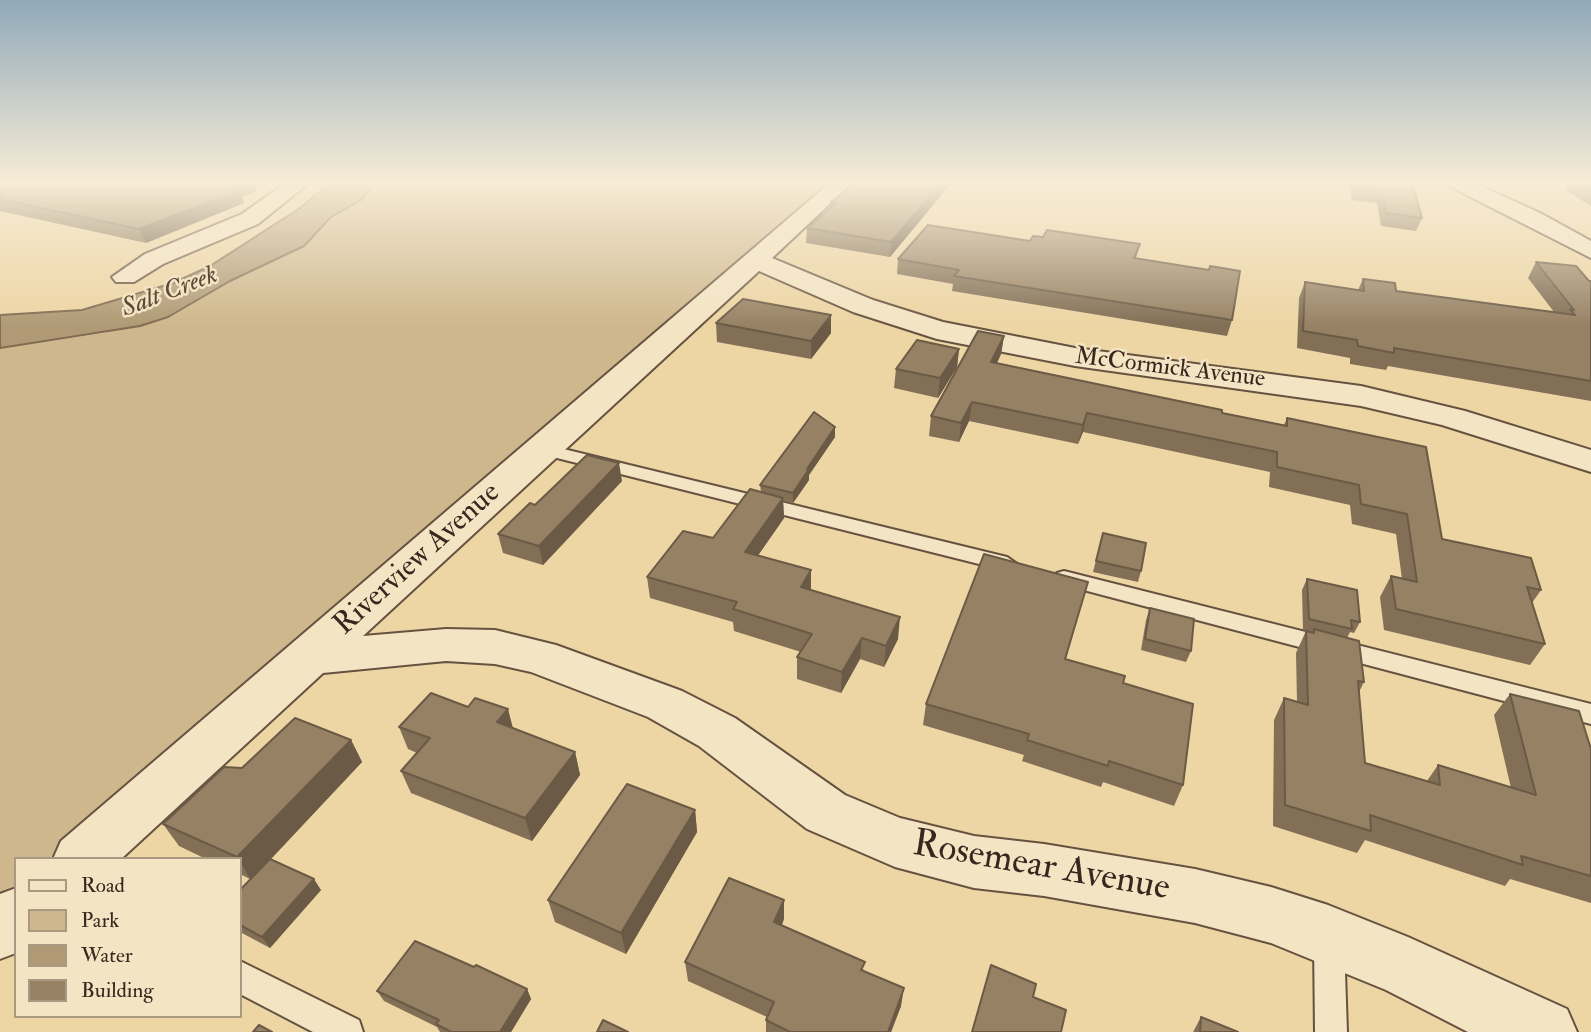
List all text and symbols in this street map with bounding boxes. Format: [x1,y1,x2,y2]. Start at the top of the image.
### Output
water label: Salt Creek [118,261,222,325]
street label: McCormick Avenue [1073,343,1267,395]
street label: Riverview Avenue [328,476,508,644]
street label: Rosemear Avenue [909,824,1173,912]
legend [14,857,242,1018]
text: Road [81,872,125,899]
text: Park [81,907,119,934]
text: Water [81,942,133,969]
text: Building [81,977,154,1004]

